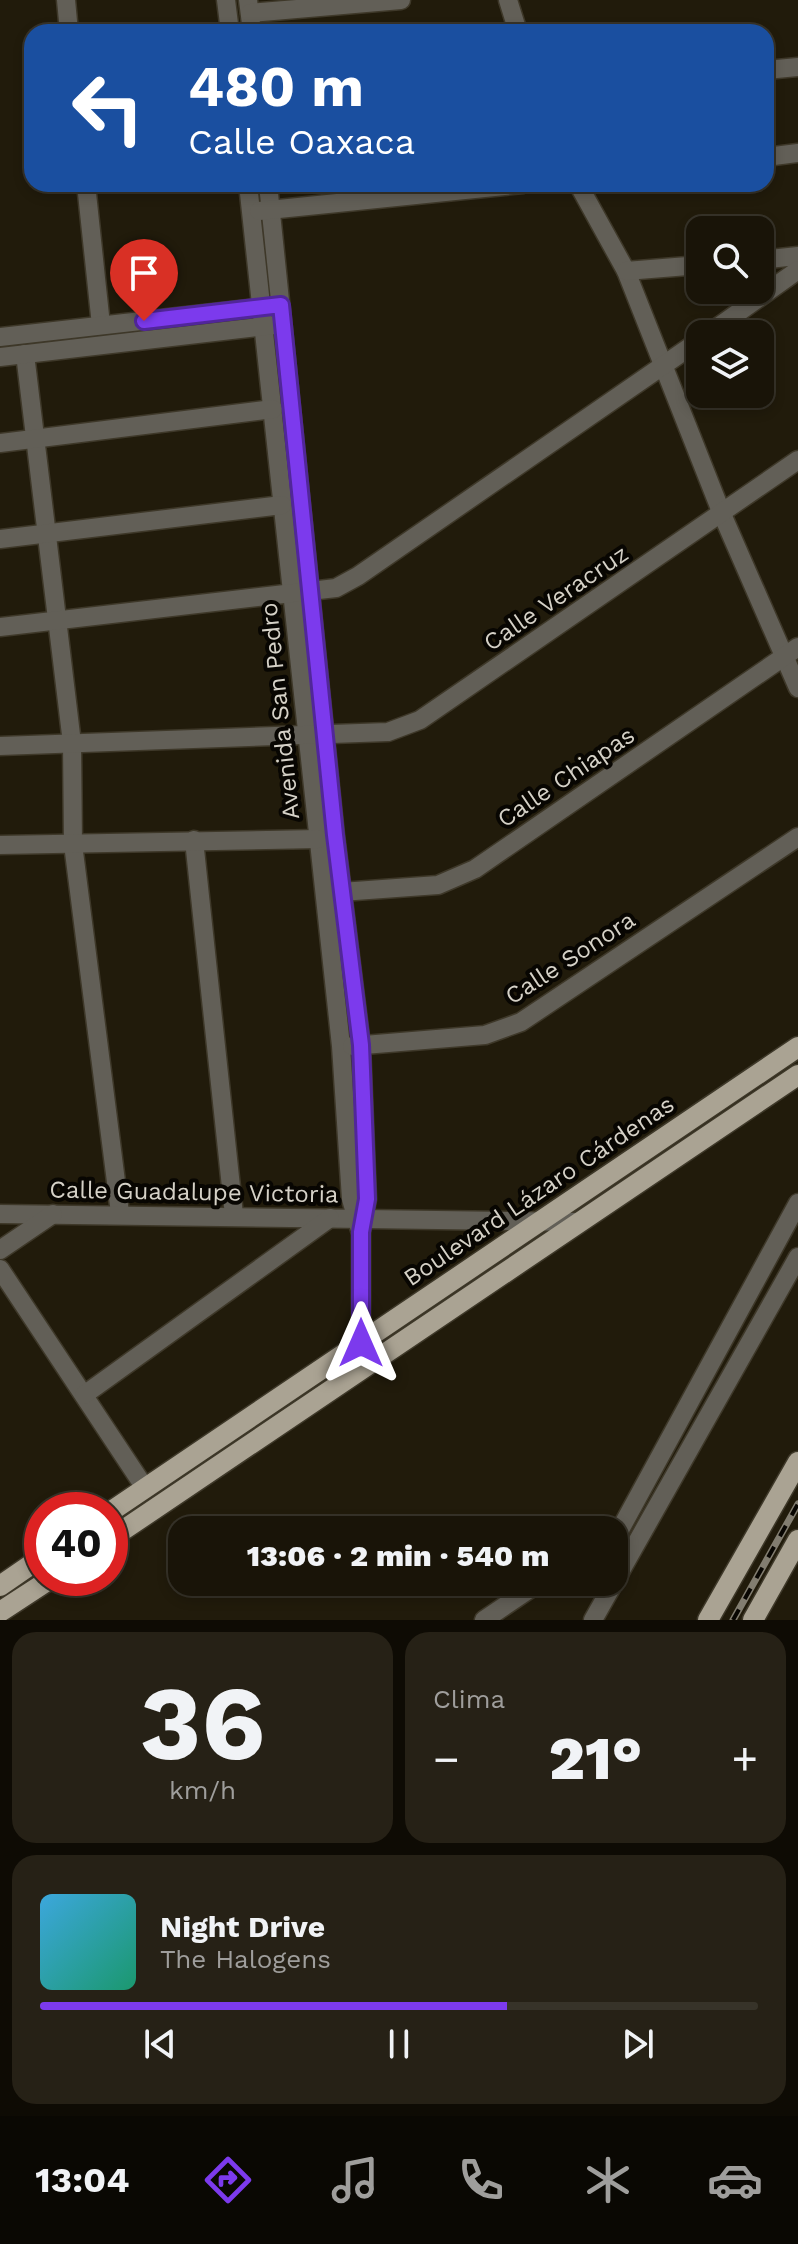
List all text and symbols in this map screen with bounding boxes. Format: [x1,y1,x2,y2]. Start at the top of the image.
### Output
text: 480 m [188,54,364,120]
icon: left [56,56,160,160]
text: Calle Oaxaca [188,121,415,163]
map controls [686,216,774,408]
button: search [686,216,774,304]
pin [110,239,178,321]
icon: arrive [122,251,166,295]
button: layers [686,320,774,408]
street label: Calle Veracruz [478,539,634,657]
street label: Avenida San Pedro [255,601,305,821]
street label: Calle Chiapas [492,721,640,833]
street label: Calle Sonora [500,906,640,1010]
street label: Boulevard Lázaro Cárdenas [399,1090,679,1292]
street label: Calle Guadalupe Victoria [49,1175,339,1209]
position arrow [319,1301,403,1385]
speed limit sign: 40 [24,1492,128,1596]
text: 13:06 · 2 min · 540 m [247,1538,549,1573]
text: 36 [140,1662,265,1784]
text: Clima [433,1684,505,1714]
text: 21° [549,1723,642,1794]
text: − [433,1733,460,1785]
text: + [731,1733,758,1785]
text: km/h [169,1775,236,1805]
text: Night Drive [160,1909,325,1944]
text: The Halogens [160,1944,331,1974]
icon: previous [138,2022,182,2066]
icon: pause [377,2022,421,2066]
icon: next [616,2022,660,2066]
icon: directions [200,2152,256,2208]
icon: music [327,2152,383,2208]
icon: phone [453,2152,509,2208]
icon: climate [580,2152,636,2208]
icon: car [707,2152,763,2208]
text: 13:04 [35,2159,130,2201]

